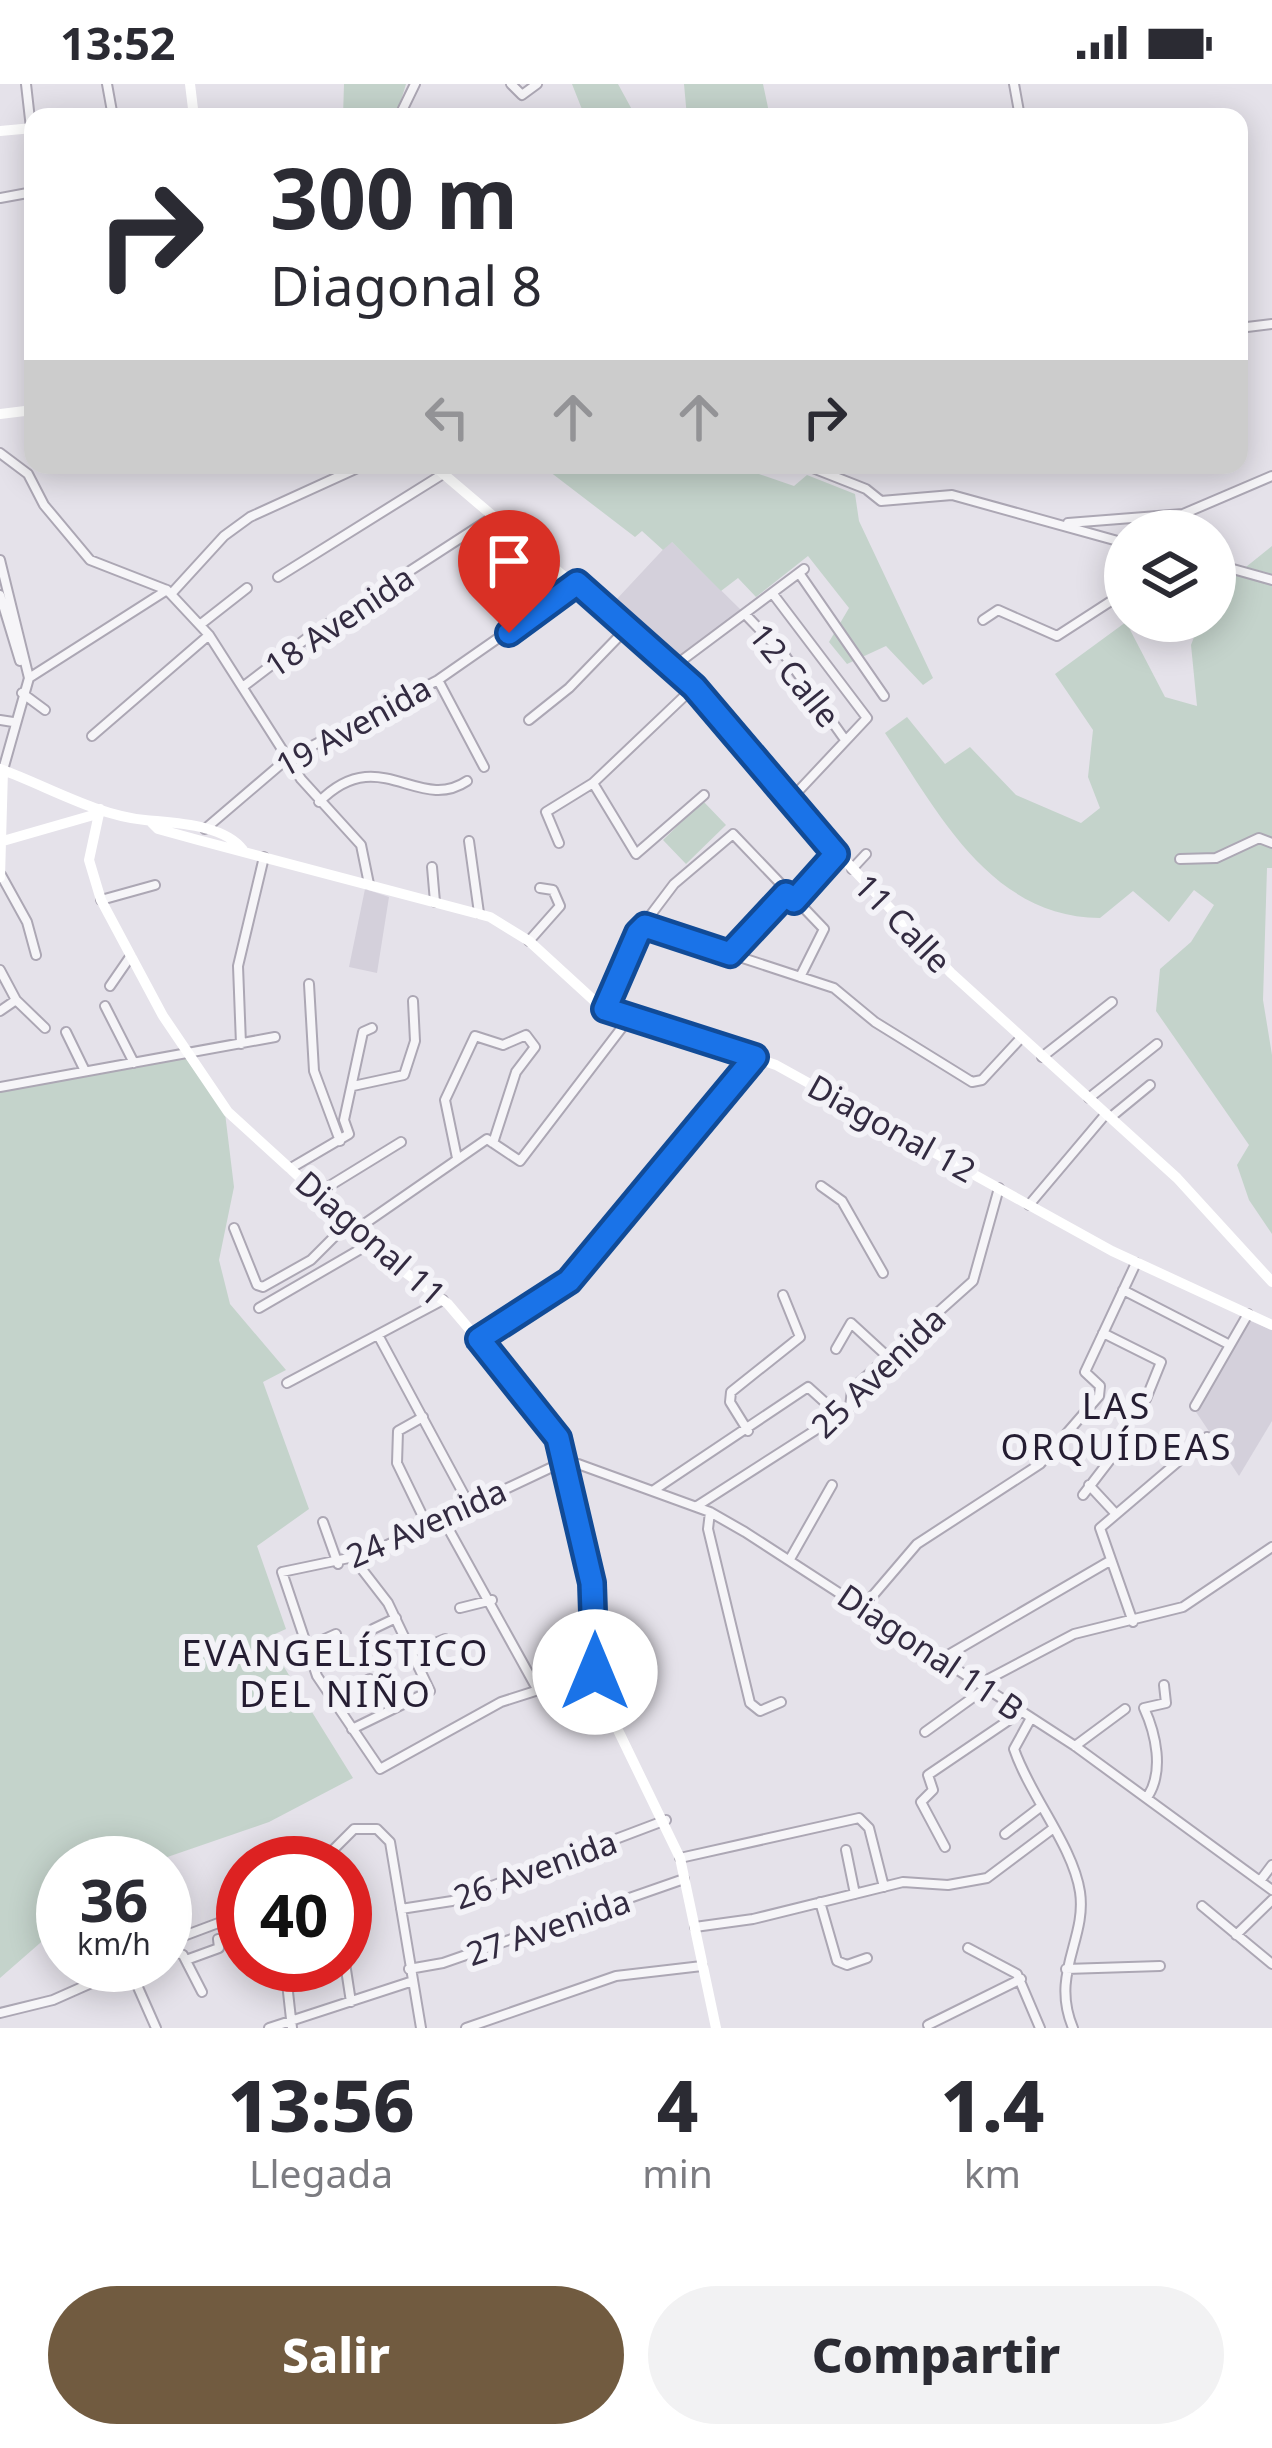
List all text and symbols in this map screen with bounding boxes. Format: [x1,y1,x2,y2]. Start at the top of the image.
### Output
text: 13:52 [60,12,176,73]
text: 300 m [270,139,518,254]
icon: right [72,156,228,312]
text: Diagonal 8 [270,248,542,322]
icon: left [414,384,480,450]
icon: ahead [540,384,606,450]
icon: ahead [666,384,732,450]
icon: right [792,384,858,450]
pin [458,510,560,633]
map controls [1104,510,1236,642]
button: layers [1104,510,1236,642]
icon: arrive [476,528,542,594]
street label: 18 Avenida [256,555,422,687]
street label: 12 Calle [739,614,851,736]
street label: 19 Avenida [268,665,438,787]
street label: 11 Calle [845,864,961,982]
street label: Diagonal 12 [800,1063,984,1193]
street label: Diagonal 11 [286,1160,456,1316]
street label: 25 Avenida [801,1297,955,1447]
district label: LAS ORQUÍDEAS [1000,1381,1234,1471]
street label: 24 Avenida [339,1468,513,1578]
street label: Diagonal 11 B [829,1573,1033,1731]
position arrow [532,1609,658,1735]
district label: EVANGELÍSTICO DEL NIÑO [182,1628,490,1718]
street label: 26 Avenida [447,1819,623,1919]
speed limit sign: 40 [216,1836,372,1992]
text: 36 [80,1858,148,1940]
street label: 27 Avenida [460,1878,636,1976]
text: km/h [77,1923,151,1964]
text: 13:56 [228,2055,415,2153]
text: 4 [657,2055,698,2153]
text: 1.4 [941,2055,1044,2153]
text: Llegada [249,2146,393,2199]
text: min [642,2146,713,2199]
text: km [964,2146,1021,2199]
button: Salir [48,2286,624,2424]
button: Compartir [648,2286,1224,2424]

